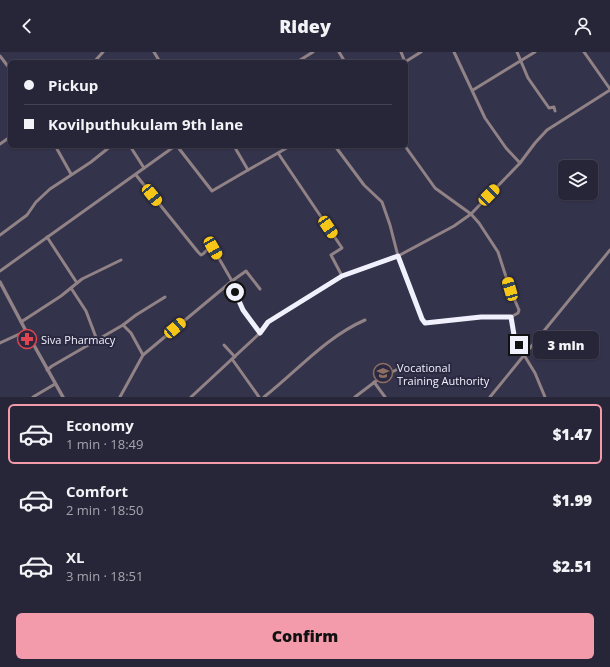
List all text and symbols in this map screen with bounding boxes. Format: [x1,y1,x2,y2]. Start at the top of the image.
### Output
text: Ridey [279,14,331,38]
icon: back [16,15,38,37]
icon: person [572,15,594,37]
text: Pickup [48,75,98,95]
text: Kovilputhukulam 9th lane [48,114,243,134]
map controls [558,160,598,200]
button: layers [558,160,598,200]
car [140,182,164,208]
car [476,182,502,208]
car [316,214,340,240]
car [202,235,224,261]
car [501,276,519,302]
route start [226,283,244,301]
car [162,316,188,340]
pharmacy icon: Siva Pharmacy [16,328,38,350]
callout: 3 min [533,331,599,359]
place label: Siva Pharmacy [41,332,116,347]
route end [510,336,528,354]
text: 3 min [548,336,584,354]
place label: Vocational Training Authority [397,360,490,388]
school or university icon: Vocational Training Authority [372,362,394,384]
text: Economy [66,415,134,435]
icon: car [18,416,54,452]
text: $1.47 [553,424,592,444]
text: 1 min · 18:49 [66,435,143,453]
text: Comfort [66,481,128,501]
icon: car [18,482,54,518]
text: $1.99 [553,490,592,510]
text: 2 min · 18:50 [66,501,143,519]
text: XL [66,547,84,567]
icon: car [18,548,54,584]
text: $2.51 [553,556,592,576]
text: 3 min · 18:51 [66,567,143,585]
button: Confirm [16,613,594,659]

